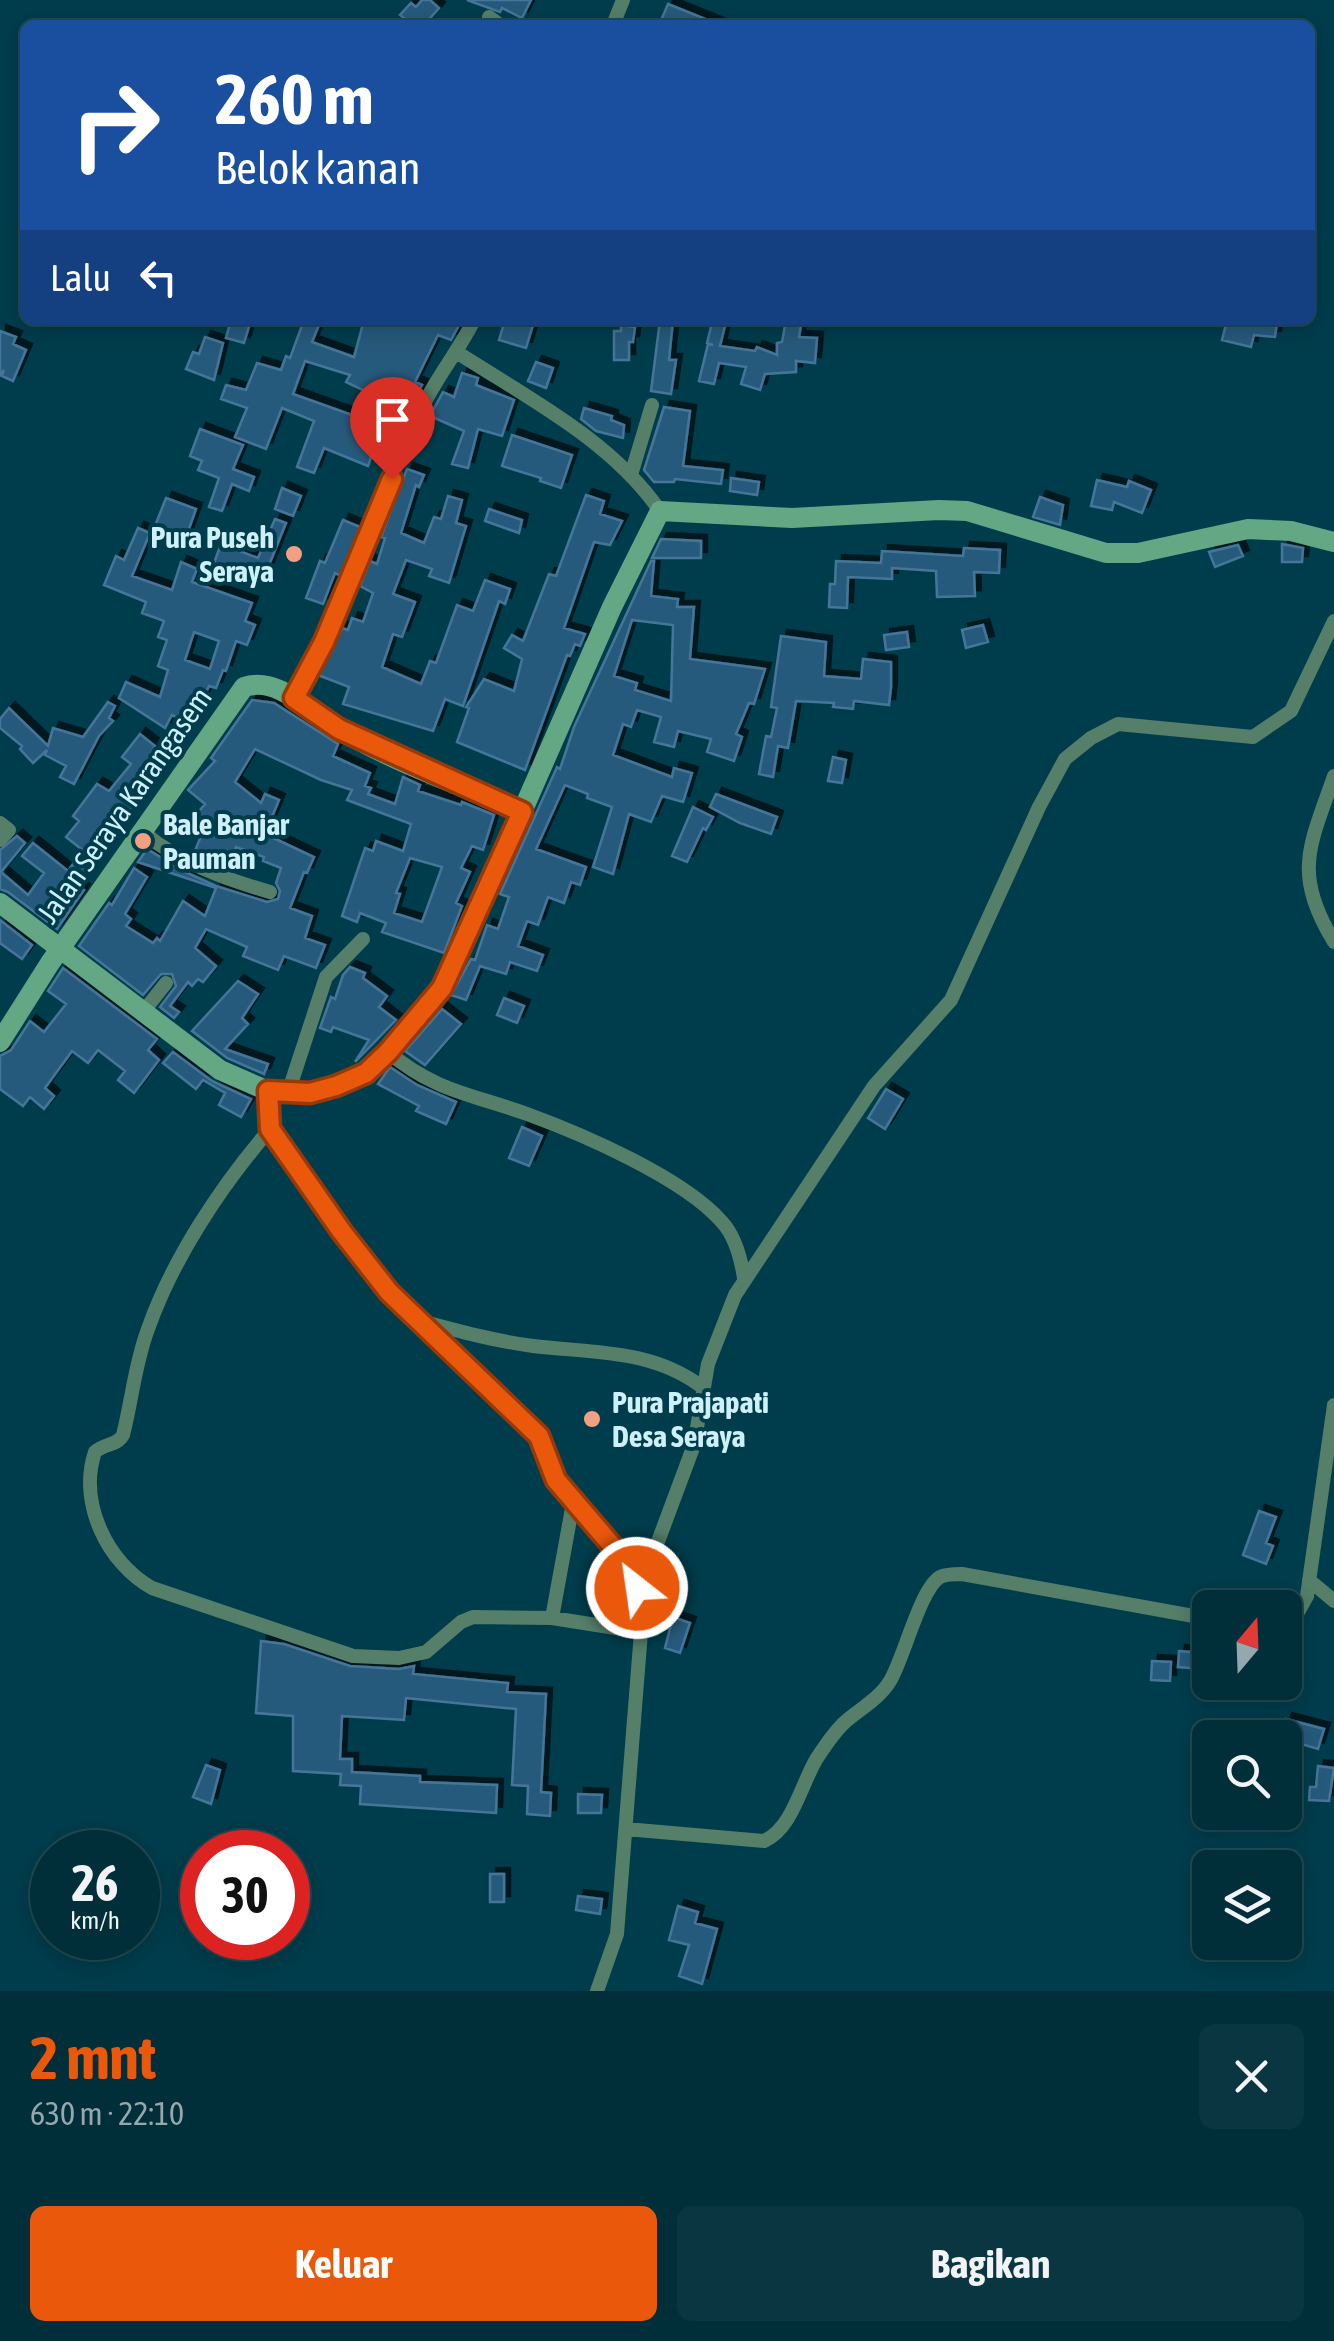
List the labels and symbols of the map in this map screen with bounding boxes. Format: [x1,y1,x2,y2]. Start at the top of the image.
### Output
pin [350,377,435,480]
place label: Pura Puseh Seraya [151,520,274,588]
marker: Pura Puseh Seraya [283,543,305,565]
street label: Jalan Seraya Karangasem [30,681,218,929]
place label: Bale Banjar Pauman [163,807,290,875]
marker: Bale Banjar Pauman [132,830,154,852]
place label: Pura Prajapati Desa Seraya [612,1385,769,1453]
marker: Pura Prajapati Desa Seraya [581,1408,603,1430]
position arrow [585,1536,689,1640]
north arrow [1192,1590,1302,1700]
speed limit sign: 30 [180,1830,310,1960]

